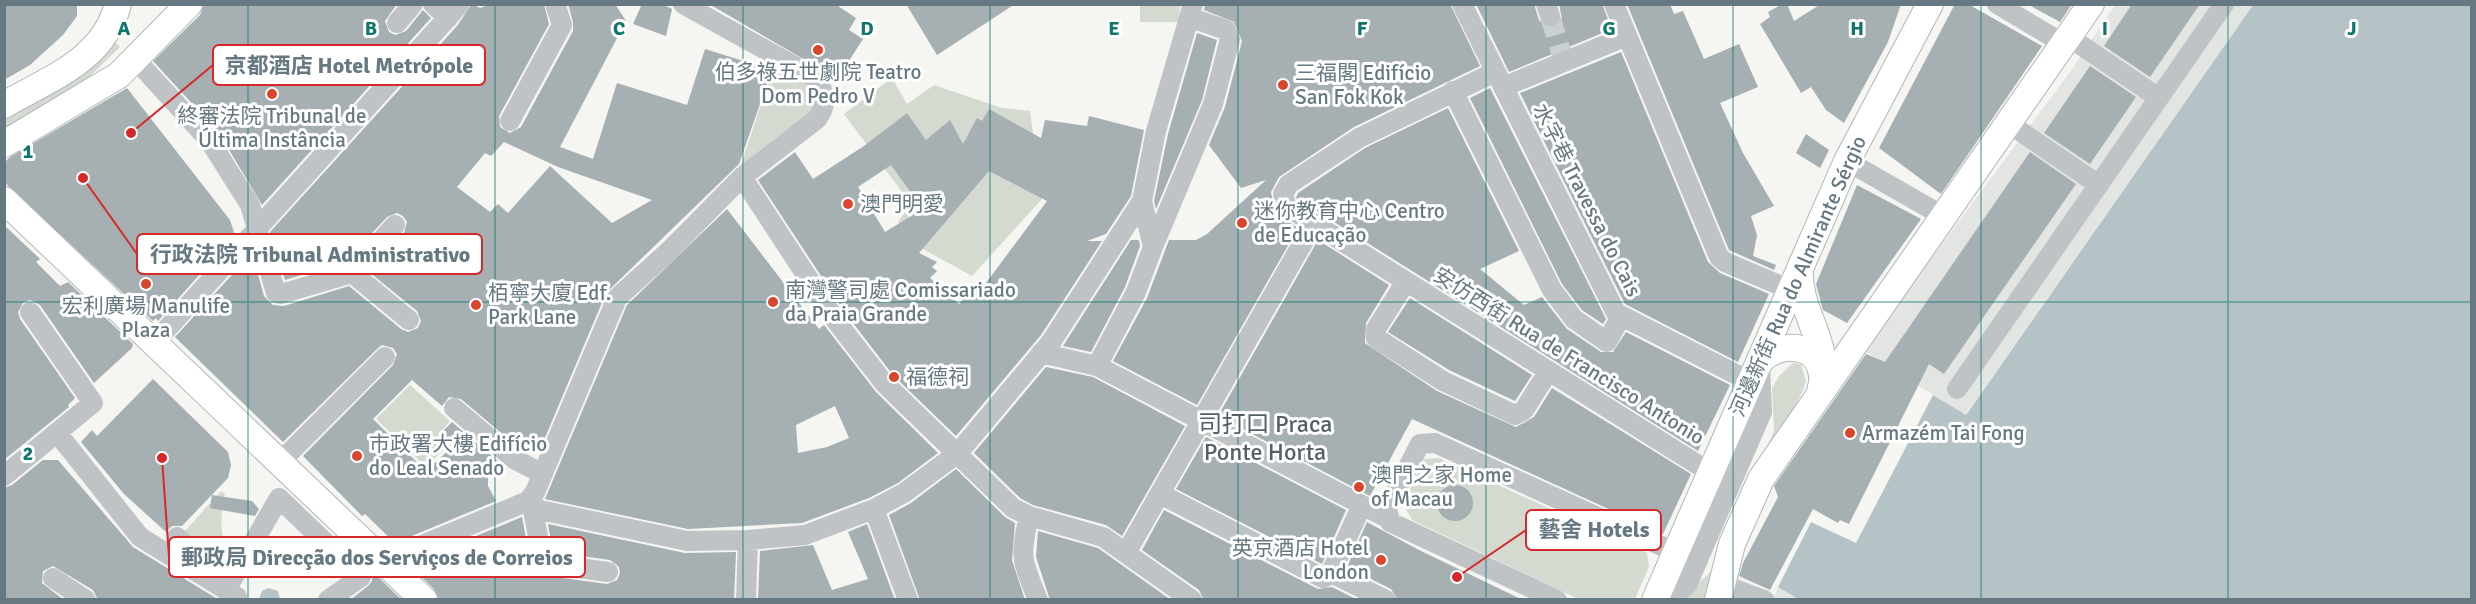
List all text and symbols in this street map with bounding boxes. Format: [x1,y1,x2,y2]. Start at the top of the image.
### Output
text: A [118,16,131,41]
text: B [365,16,377,41]
text: C [613,16,625,41]
text: D [860,16,874,41]
text: E [1108,16,1120,41]
text: F [1357,16,1368,41]
text: G [1602,16,1616,41]
text: H [1850,16,1864,41]
text: I [2102,16,2108,41]
text: J [2347,16,2357,41]
marker: 伯多祿五世劇院 Teatro Dom Pedro V [811,43,825,57]
callout: 京都酒店 Hotel Metrópole [213,45,485,85]
text: 京都酒店 Hotel Metrópole [225,52,473,79]
place label: 伯多祿五世劇院 Teatro Dom Pedro V [715,59,921,109]
place label: 三福閣 Edifício San Fok Kok [1295,60,1431,110]
marker: 三福閣 Edifício San Fok Kok [1276,78,1290,92]
marker: 終審法院 Tribunal de Última Instância [265,87,279,101]
street label: 水字巷 Travessa do Cais [1527,99,1647,301]
place label: 終審法院 Tribunal de Última Instância [178,103,366,153]
street label: 河邊新街 Rua do Almirante Sérgio [1724,132,1872,420]
text: 1 [23,139,34,164]
place label: 澳門明愛 [860,191,944,217]
marker: 澳門明愛 [841,197,855,211]
place label: 迷你教育中心 Centro de Educação [1254,198,1445,248]
marker: 迷你教育中心 Centro de Educação [1235,216,1249,230]
callout: 行政法院 Tribunal Administrativo [137,234,482,274]
text: 行政法院 Tribunal Administrativo [150,241,470,268]
street label: 安仿西街 Rua de Francisco Antonio [1429,262,1709,450]
marker: 宏利廣場 Manulife Plaza [139,277,153,291]
place label: 南灣警司處 Comissariado da Praia Grande [785,277,1016,327]
place label: 栢寧大廈 Edf. Park Lane [488,280,611,330]
place label: 宏利廣場 Manulife Plaza [62,293,230,343]
marker: 南灣警司處 Comissariado da Praia Grande [766,295,780,309]
marker: 栢寧大廈 Edf. Park Lane [469,298,483,312]
place label: 福德祠 [906,364,969,390]
marker: 福德祠 [887,370,901,384]
district label: 司打口 Praca Ponte Horta [1198,409,1332,467]
place label: Armazém Tai Fong [1862,420,2025,446]
marker: Armazém Tai Fong [1843,426,1857,440]
place label: 市政署大樓 Edifício do Leal Senado [369,431,547,481]
text: 2 [23,441,33,466]
marker: 市政署大樓 Edifício do Leal Senado [350,449,364,463]
place label: 澳門之家 Home of Macau [1371,462,1512,512]
marker: 澳門之家 Home of Macau [1352,480,1366,494]
callout: 藝舍 Hotels [1526,510,1661,550]
text: 藝舍 Hotels [1538,516,1650,543]
place label: 英京酒店 Hotel London [1232,535,1369,585]
callout: 郵政局 Direcção dos Serviços de Correios [169,537,585,577]
text: 郵政局 Direcção dos Serviços de Correios [181,544,573,571]
marker: 英京酒店 Hotel London [1374,553,1388,567]

